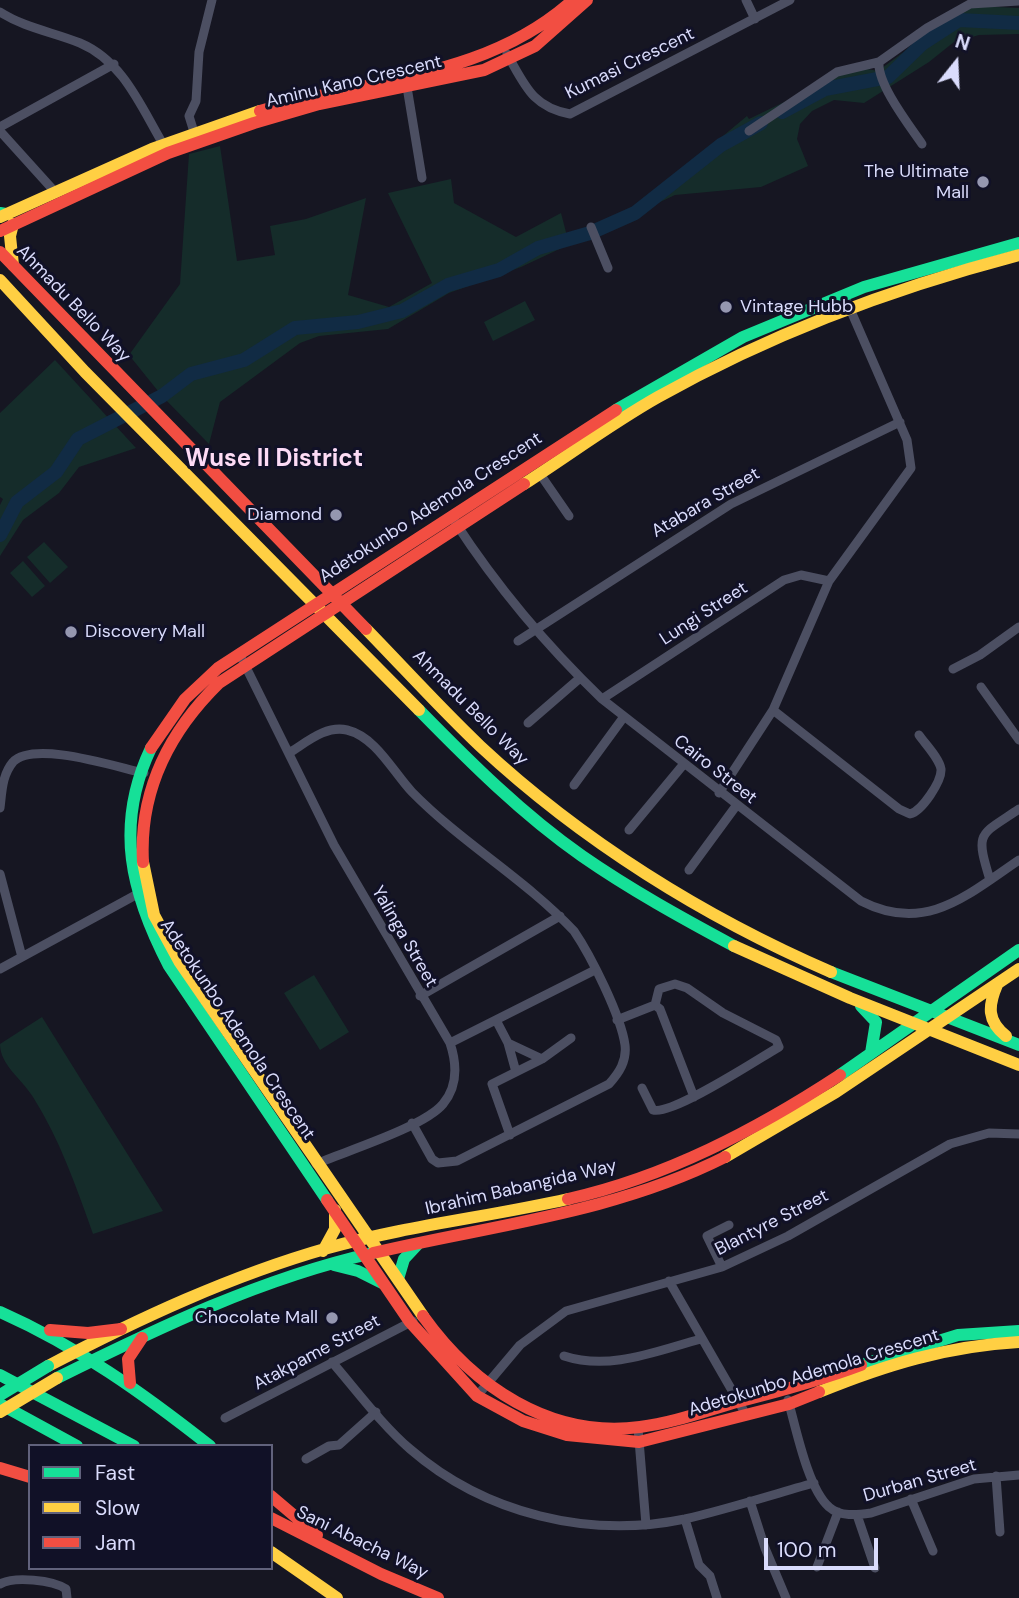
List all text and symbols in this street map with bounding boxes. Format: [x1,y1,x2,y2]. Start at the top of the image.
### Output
street label: Kumasi Crescent [562,23,698,105]
north arrow [921,28,991,98]
text: N [952,29,973,57]
street label: Aminu Kano Crescent [264,51,444,113]
place label: The Ultimate Mall [864,161,969,204]
marker: The Ultimate Mall [975,174,991,190]
street label: Ahmadu Bello Way [11,241,135,367]
place label: Vintage Hubb [740,296,853,318]
marker: Vintage Hubb [718,299,734,315]
street label: Adetokunbo Ademola Crescent [316,428,546,588]
district label: Wuse II District [185,446,363,474]
street label: Atabara Street [648,463,764,543]
place label: Diamond [247,504,322,526]
marker: Diamond [328,507,344,523]
street label: Lungi Street [656,578,752,650]
place label: Discovery Mall [85,621,205,643]
marker: Discovery Mall [63,624,79,640]
street label: Ahmadu Bello Way [408,646,532,770]
street label: Cairo Street [669,731,761,809]
street label: Yalinga Street [366,883,442,991]
street label: Adetokunbo Ademola Crescent [155,916,319,1144]
street label: Ibrahim Babangida Way [423,1155,619,1221]
street label: Blantyre Street [712,1185,832,1261]
place label: Chocolate Mall [195,1307,318,1329]
marker: Chocolate Mall [324,1310,340,1326]
street label: Atakpame Street [250,1311,384,1395]
street label: Adetokunbo Ademola Crescent [686,1324,942,1422]
legend [28,1444,273,1570]
street label: Durban Street [861,1455,979,1507]
text: Fast [95,1459,135,1487]
text: Slow [95,1494,140,1522]
street label: Sani Abacha Way [293,1502,431,1584]
scale bar [767,1524,881,1568]
text: Jam [95,1529,136,1557]
text: 100 m [777,1536,837,1564]

